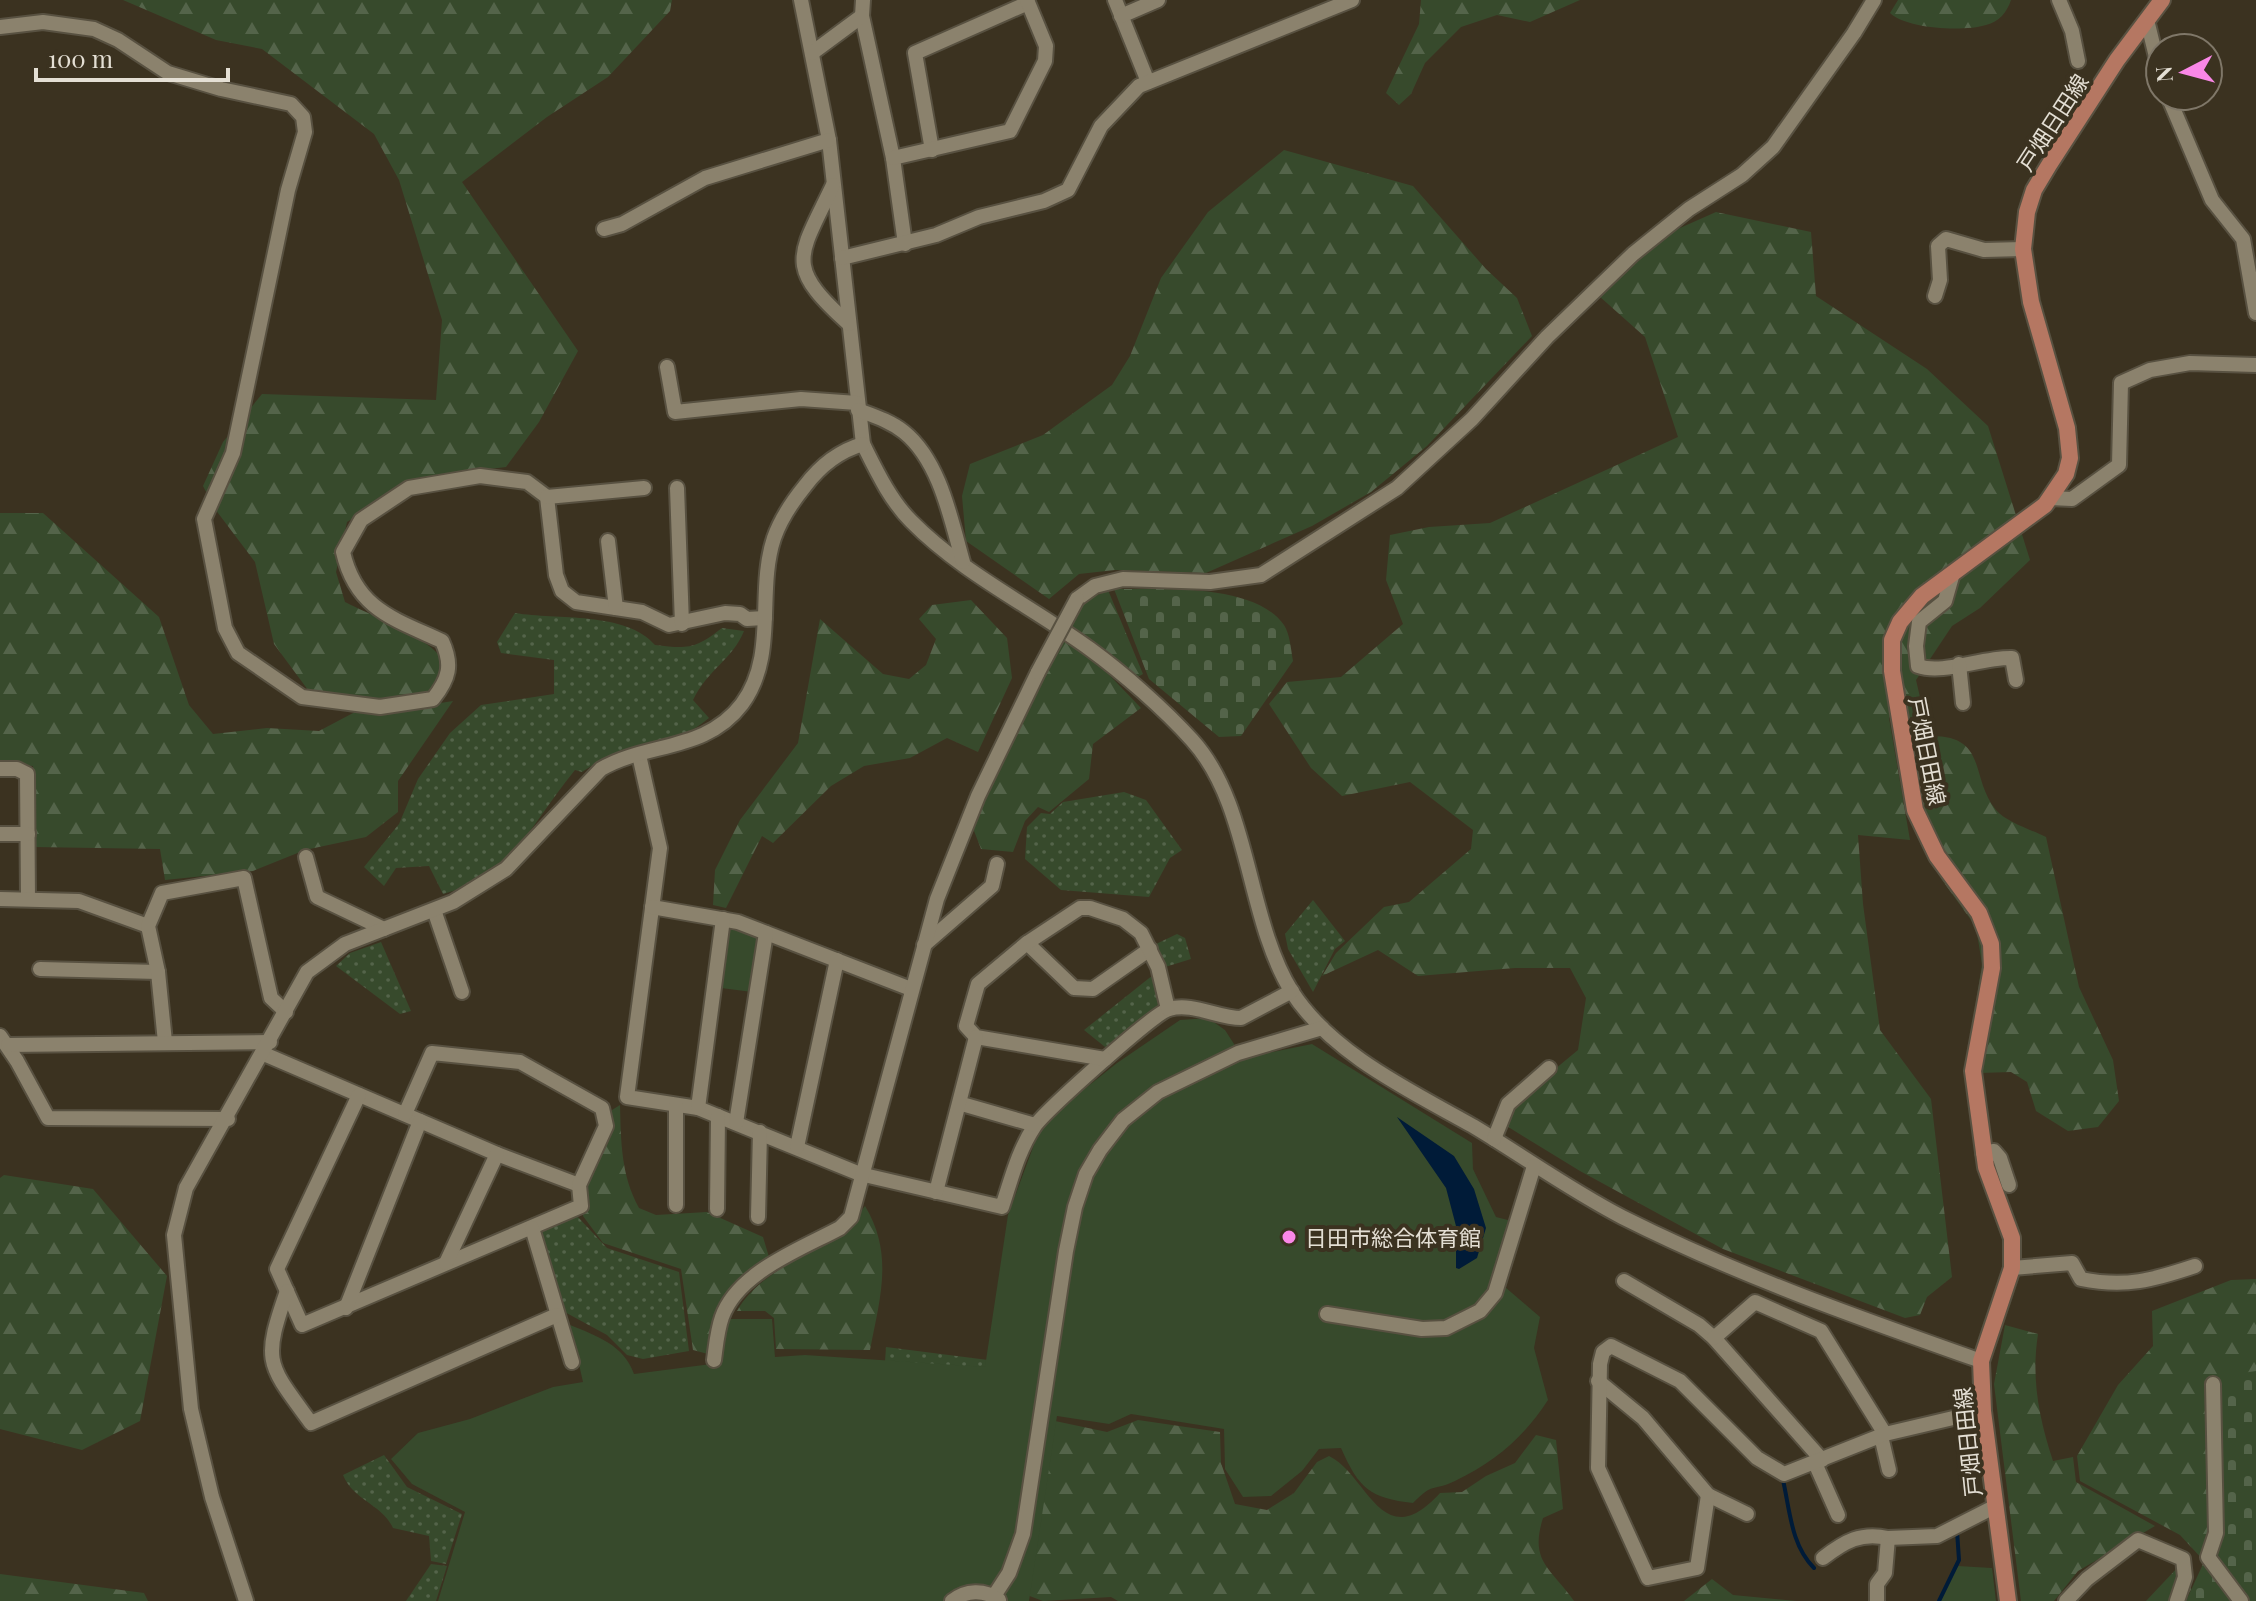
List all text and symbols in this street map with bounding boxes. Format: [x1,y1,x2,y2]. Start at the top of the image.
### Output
scale bar [36,32,228,82]
north arrow [2144,32,2224,112]
text: 100 m [48,42,113,74]
text: N [2147,65,2179,84]
street label: 戸畑日田線 [2009,68,2095,176]
street label: 戸畑日田線 [1903,694,1953,808]
place label: 日田市総合体育館 [1305,1222,1481,1252]
marker: 日田市総合体育館 [1280,1228,1298,1246]
street label: 戸畑日田線 [1946,1386,1988,1498]

